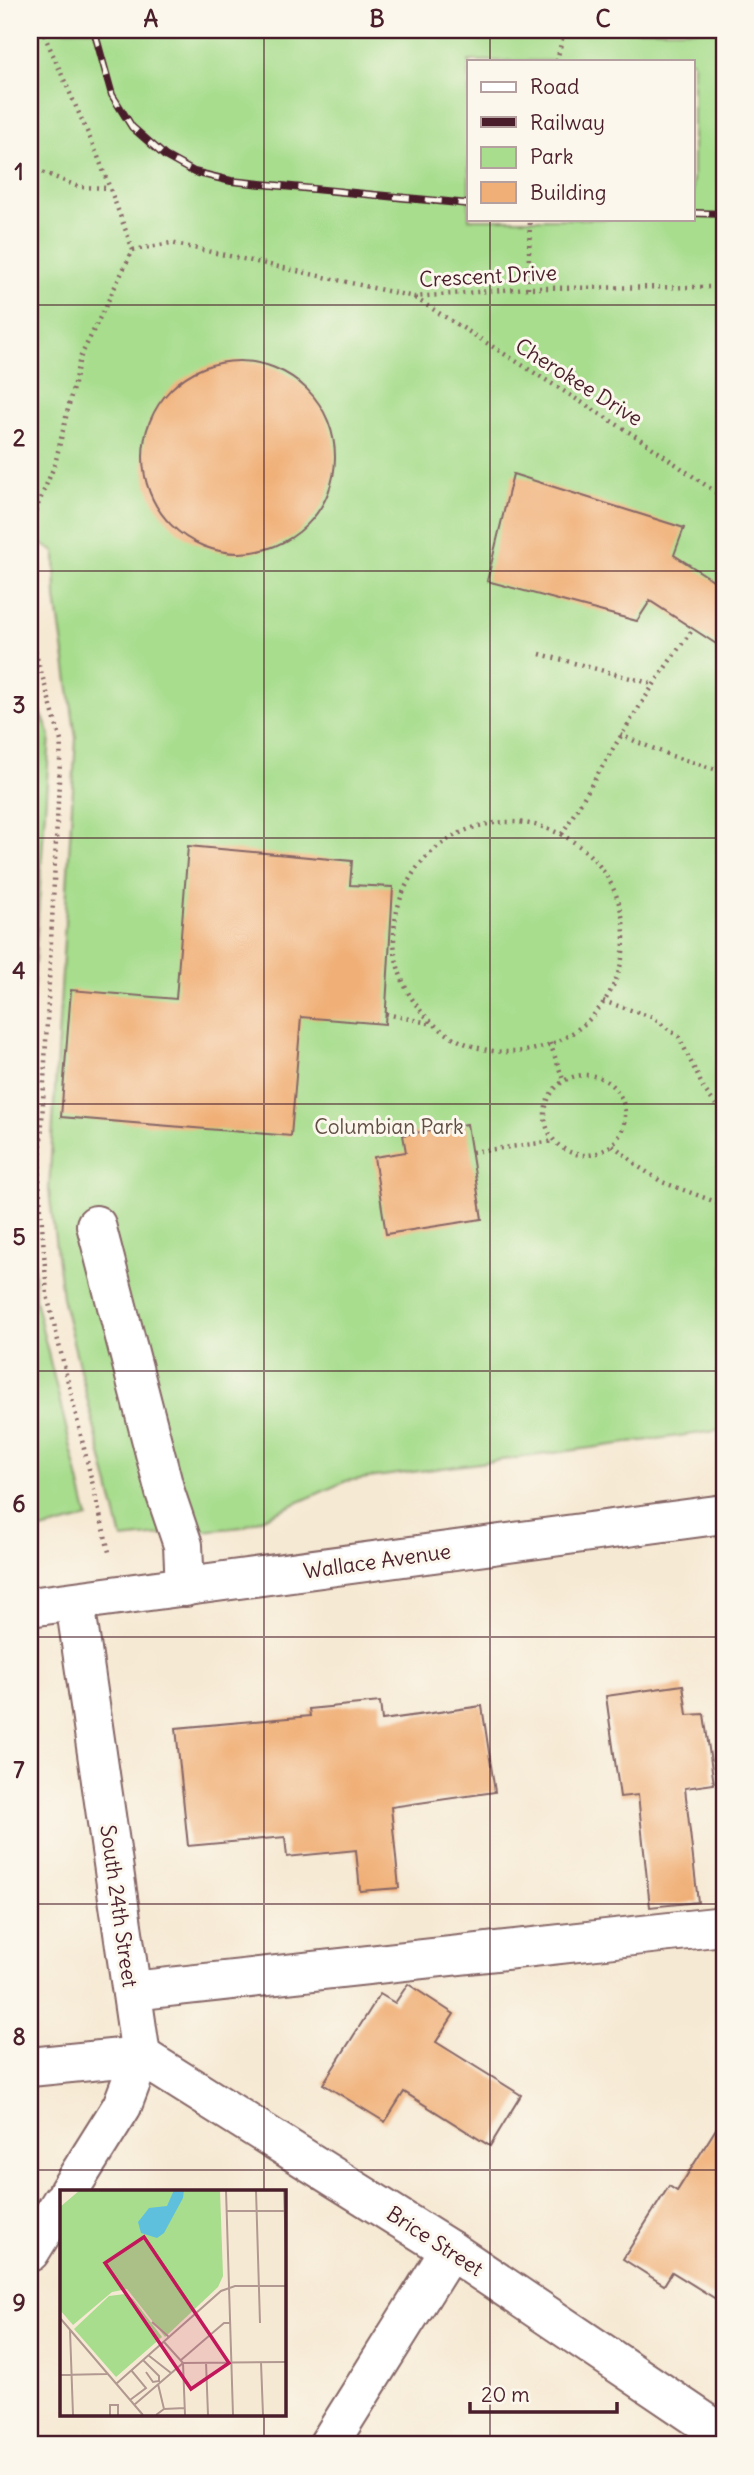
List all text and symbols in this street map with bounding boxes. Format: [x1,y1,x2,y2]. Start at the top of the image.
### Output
text: A [144,4,159,33]
text: B [369,4,385,33]
text: C [595,4,611,33]
legend [467,60,694,220]
text: Road [530,73,579,100]
text: Railway [530,109,605,136]
text: Park [530,143,573,170]
text: 1 [14,157,24,186]
text: Building [530,179,606,206]
street label: Crescent Drive [418,259,558,293]
street label: Cherokee Drive [510,332,648,432]
text: 2 [13,423,26,452]
text: 3 [12,690,26,719]
text: 4 [12,956,26,985]
park label: Columbian Park [314,1113,464,1140]
text: 5 [12,1222,26,1251]
text: 6 [12,1489,26,1518]
street label: Wallace Avenue [301,1537,453,1585]
text: 7 [13,1755,25,1784]
street label: South 24th Street [94,1823,144,1989]
text: 8 [12,2022,26,2051]
inset map [60,2190,285,2416]
street label: Brice Street [382,2200,488,2282]
text: 9 [12,2288,26,2317]
scale bar [470,2370,618,2414]
text: 20 m [481,2381,530,2408]

